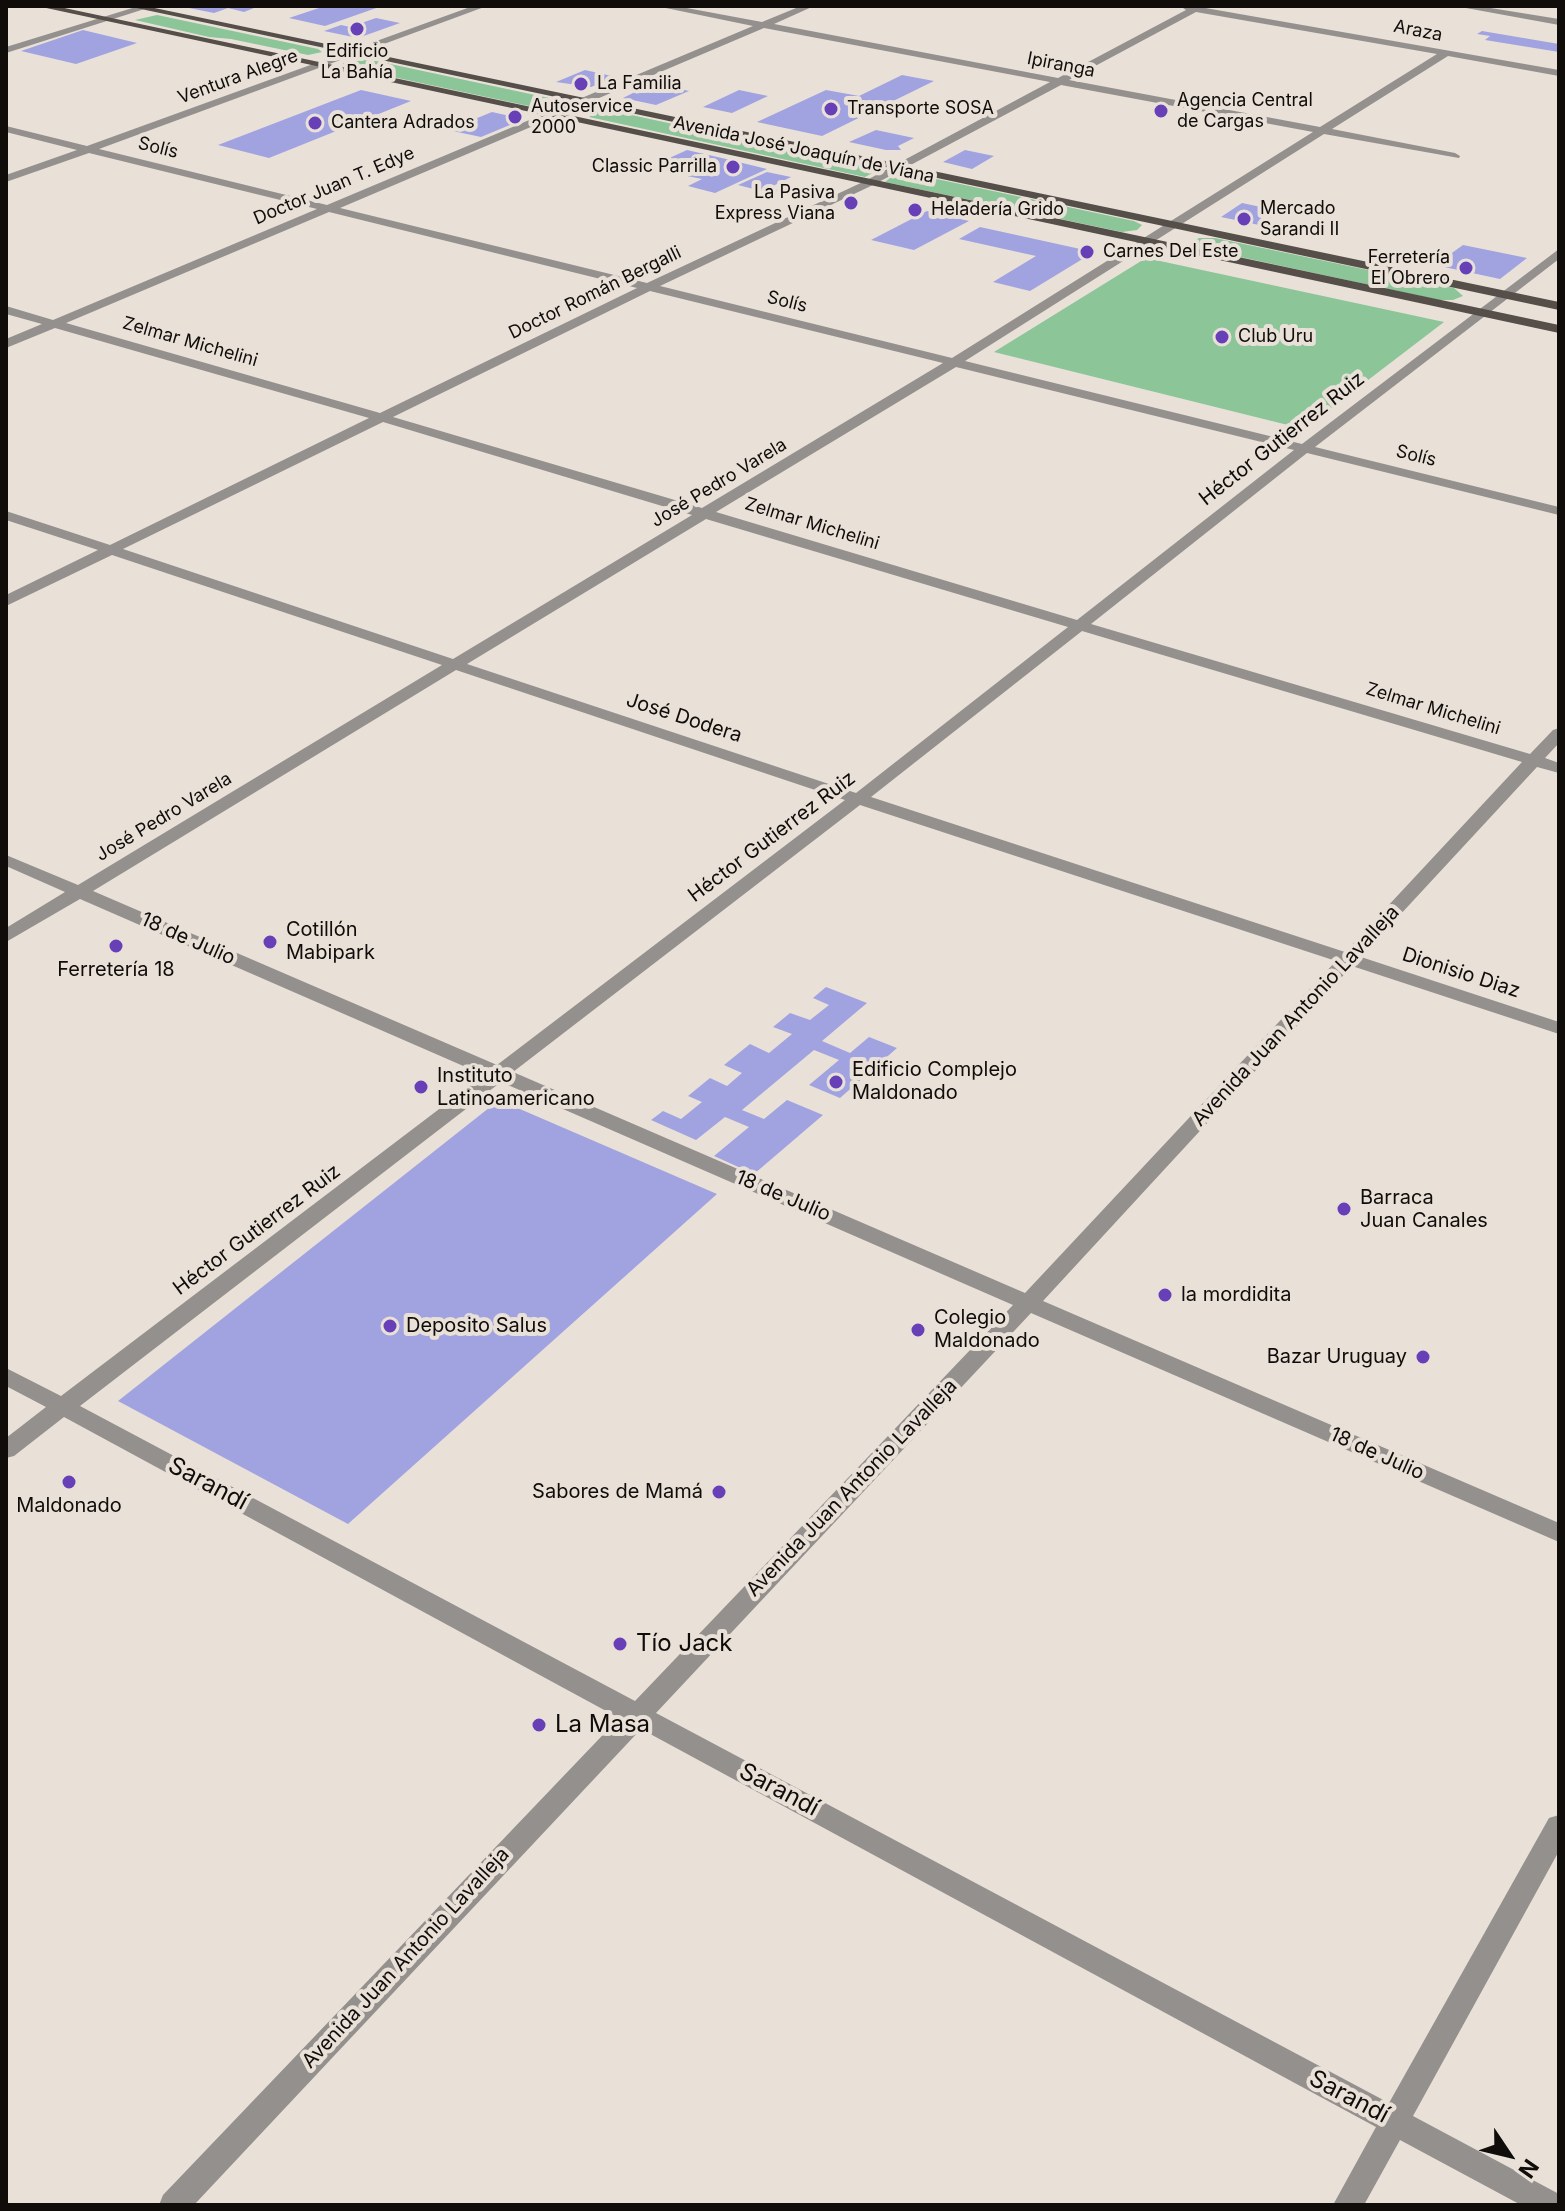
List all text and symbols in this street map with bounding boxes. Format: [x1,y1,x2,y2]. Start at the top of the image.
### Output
street label: Araza [1392,16,1444,46]
marker: Edificio La Bahía [348,20,366,38]
place label: Edificio La Bahía [321,41,393,84]
street label: Ventura Alegre [175,45,301,109]
street label: Ipiranga [1025,48,1097,82]
place label: La Familia [597,73,682,95]
marker: La Familia [572,75,590,93]
place label: Agencia Central de Cargas [1177,90,1313,132]
place label: Autoservice 2000 [531,96,633,138]
place label: Transporte SOSA [847,98,994,120]
marker: Transporte SOSA [822,100,840,118]
marker: Agencia Central de Cargas [1152,102,1170,120]
marker: Autoservice 2000 [506,108,524,126]
place label: Cantera Adrados [331,112,475,134]
street label: Avenida José Joaquín de Viana [672,112,936,188]
marker: Cantera Adrados [306,114,324,132]
street label: Solís [136,133,180,163]
street label: Doctor Juan T. Edye [250,142,418,230]
place label: Classic Parrilla [592,156,717,178]
marker: Classic Parrilla [724,158,742,176]
place label: La Pasiva Express Viana [715,182,835,224]
marker: La Pasiva Express Viana [842,194,860,212]
place label: Mercado Sarandi II [1260,198,1339,240]
place label: Heladería Grido [931,199,1064,221]
marker: Heladería Grido [906,201,924,219]
marker: Mercado Sarandi II [1235,210,1253,228]
place label: Carnes Del Este [1103,241,1238,263]
street label: Doctor Román Bergalli [505,242,685,344]
marker: Carnes Del Este [1078,243,1096,261]
place label: Ferretería El Obrero [1368,247,1450,290]
marker: Ferretería El Obrero [1457,259,1475,277]
street label: Solís [765,287,809,317]
street label: Zelmar Michelini [120,312,260,372]
place label: Club Uru [1238,326,1313,348]
marker: Club Uru [1213,328,1231,346]
street label: Héctor Gutierrez Ruiz [1195,367,1369,511]
street label: José Pedro Varela [647,434,791,532]
street label: Solís [1394,441,1438,471]
street label: Zelmar Michelini [742,493,882,555]
street label: Zelmar Michelini [1363,678,1503,740]
street label: José Dodera [623,688,745,748]
street label: Héctor Gutierrez Ruiz [684,766,860,908]
street label: José Pedro Varela [92,768,236,866]
street label: Avenida Juan Antonio Lavalleja [1187,901,1405,1131]
street label: 18 de Julio [137,908,239,970]
place label: Cotillón Mabipark [286,918,375,965]
marker: Cotillón Mabipark [261,933,279,951]
marker: Ferretería 18 [107,937,125,955]
street label: Dionisio Diaz [1399,943,1523,1003]
place label: Ferretería 18 [57,958,175,982]
place label: Edificio Complejo Maldonado [852,1058,1017,1105]
place label: Instituto Latinoamericano [437,1064,595,1111]
marker: Edificio Complejo Maldonado [827,1073,845,1091]
marker: Instituto Latinoamericano [412,1078,430,1096]
street label: Héctor Gutierrez Ruiz [169,1159,345,1301]
street label: 18 de Julio [732,1165,834,1227]
place label: Barraca Juan Canales [1360,1186,1488,1233]
marker: Barraca Juan Canales [1335,1200,1353,1218]
place label: la mordidita [1181,1283,1291,1307]
marker: la mordidita [1156,1286,1174,1304]
place label: Colegio Maldonado [934,1306,1040,1353]
place label: Deposito Salus [406,1314,547,1338]
marker: Deposito Salus [381,1317,399,1335]
marker: Colegio Maldonado [909,1321,927,1339]
place label: Bazar Uruguay [1267,1345,1407,1369]
marker: Bazar Uruguay [1414,1348,1432,1366]
street label: Avenida Juan Antonio Lavalleja [742,1374,962,1602]
street label: 18 de Julio [1326,1423,1428,1485]
street label: Sarandí [163,1451,253,1517]
marker: Maldonado [60,1473,78,1491]
place label: Sabores de Mamá [532,1480,703,1504]
marker: Sabores de Mamá [710,1483,728,1501]
place label: Maldonado [16,1494,122,1518]
place label: Tío Jack [636,1630,733,1658]
marker: Tío Jack [611,1635,629,1653]
place label: La Masa [555,1711,650,1739]
marker: La Masa [530,1716,548,1734]
street label: Sarandí [734,1757,824,1823]
street label: Avenida Juan Antonio Lavalleja [297,1843,515,2073]
street label: Sarandí [1304,2064,1394,2130]
north arrow [1469,2115,1549,2195]
text: N [1513,2154,1544,2183]

